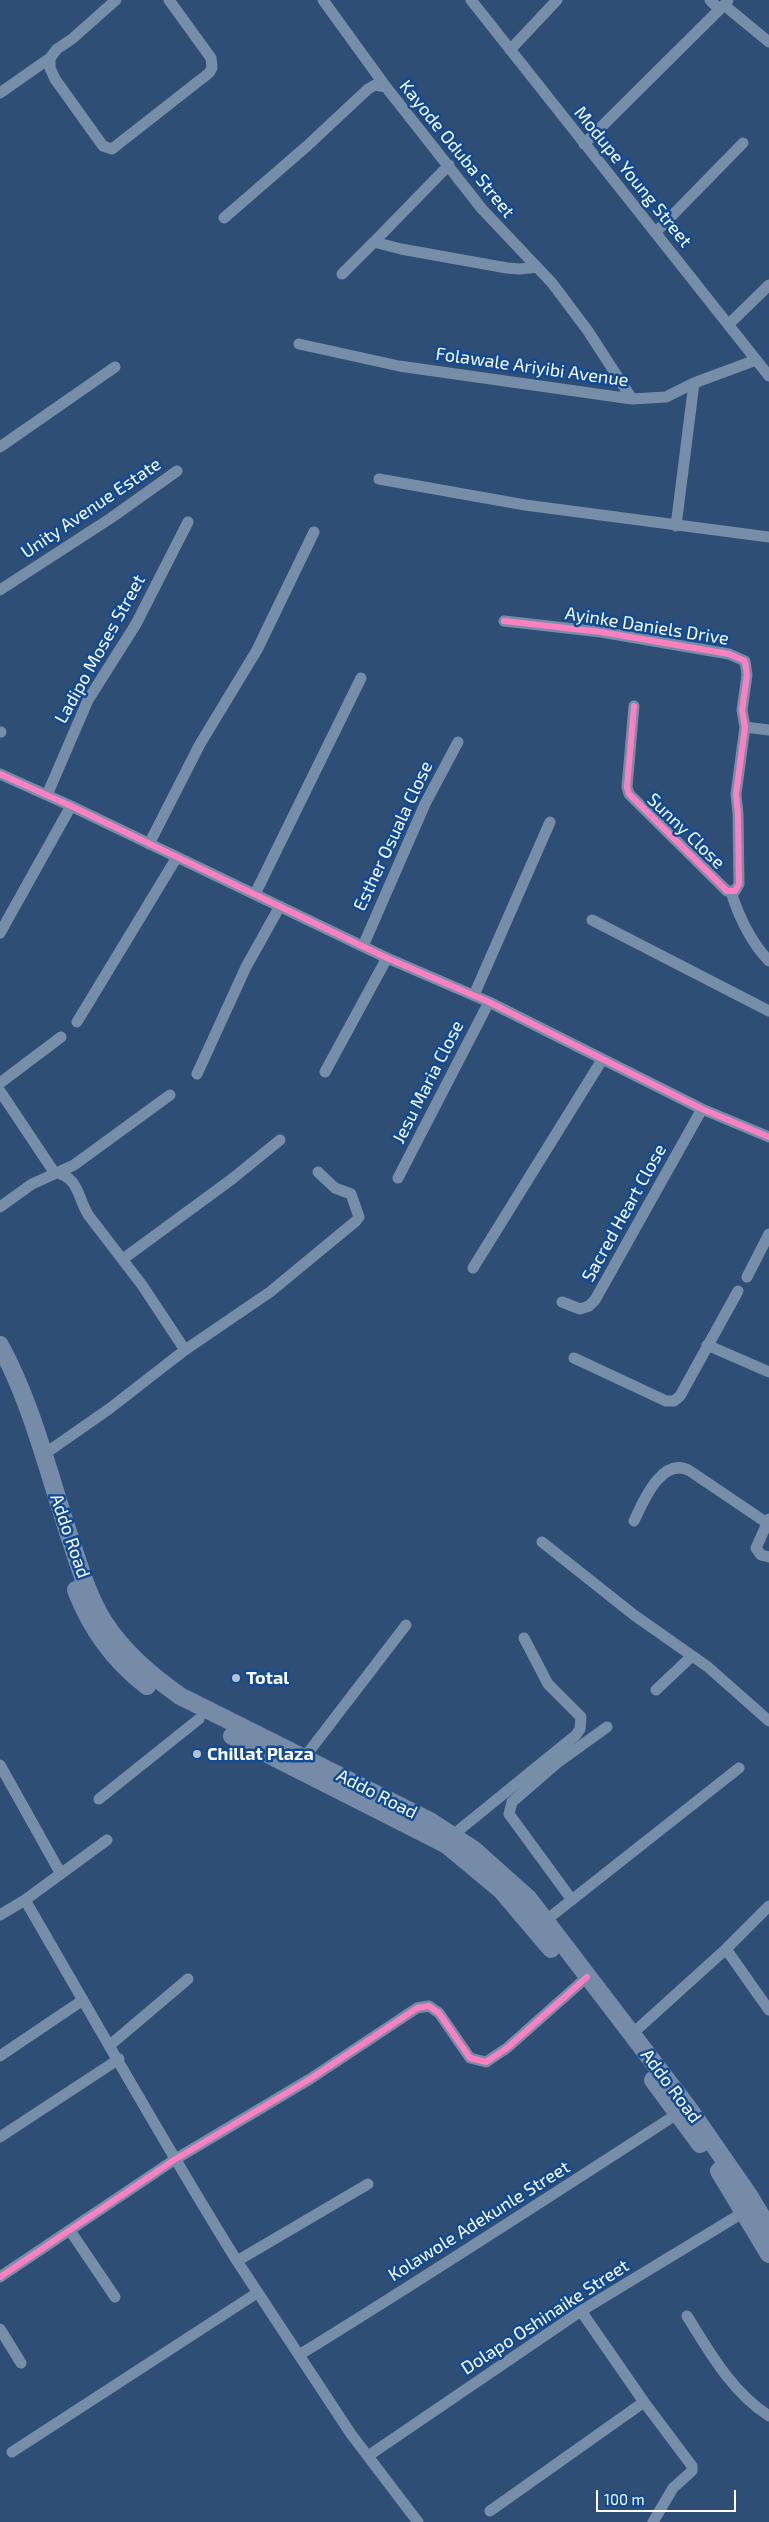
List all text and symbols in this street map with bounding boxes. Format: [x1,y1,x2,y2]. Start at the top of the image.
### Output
street label: Kayode Oduba Street [395,76,519,222]
street label: Modupe Young Street [570,102,696,252]
street label: Folawale Ariyibi Avenue [434,343,630,391]
street label: Unity Avenue Estate [17,453,165,563]
street label: Ladipo Moses Street [50,571,150,727]
street label: Ayinke Daniels Drive [564,602,730,650]
street label: Esther Osuala Close [349,758,437,914]
street label: Sunny Close [643,789,729,873]
street label: Jesu Maria Close [388,1017,468,1147]
street label: Sacred Heart Close [577,1140,671,1286]
street label: Addo Road [46,1491,94,1581]
place label: Total [246,1667,289,1689]
marker: Total [230,1672,242,1684]
place label: Chillat Plaza [207,1743,314,1765]
marker: Chillat Plaza [191,1748,203,1760]
street label: Addo Road [333,1765,421,1823]
street label: Addo Road [636,2045,706,2127]
street label: Kolawole Adekunle Street [384,2156,574,2286]
street label: Dolapo Oshinaike Street [457,2255,633,2379]
scale bar [599,2480,739,2512]
text: 100 m [604,2490,645,2508]

